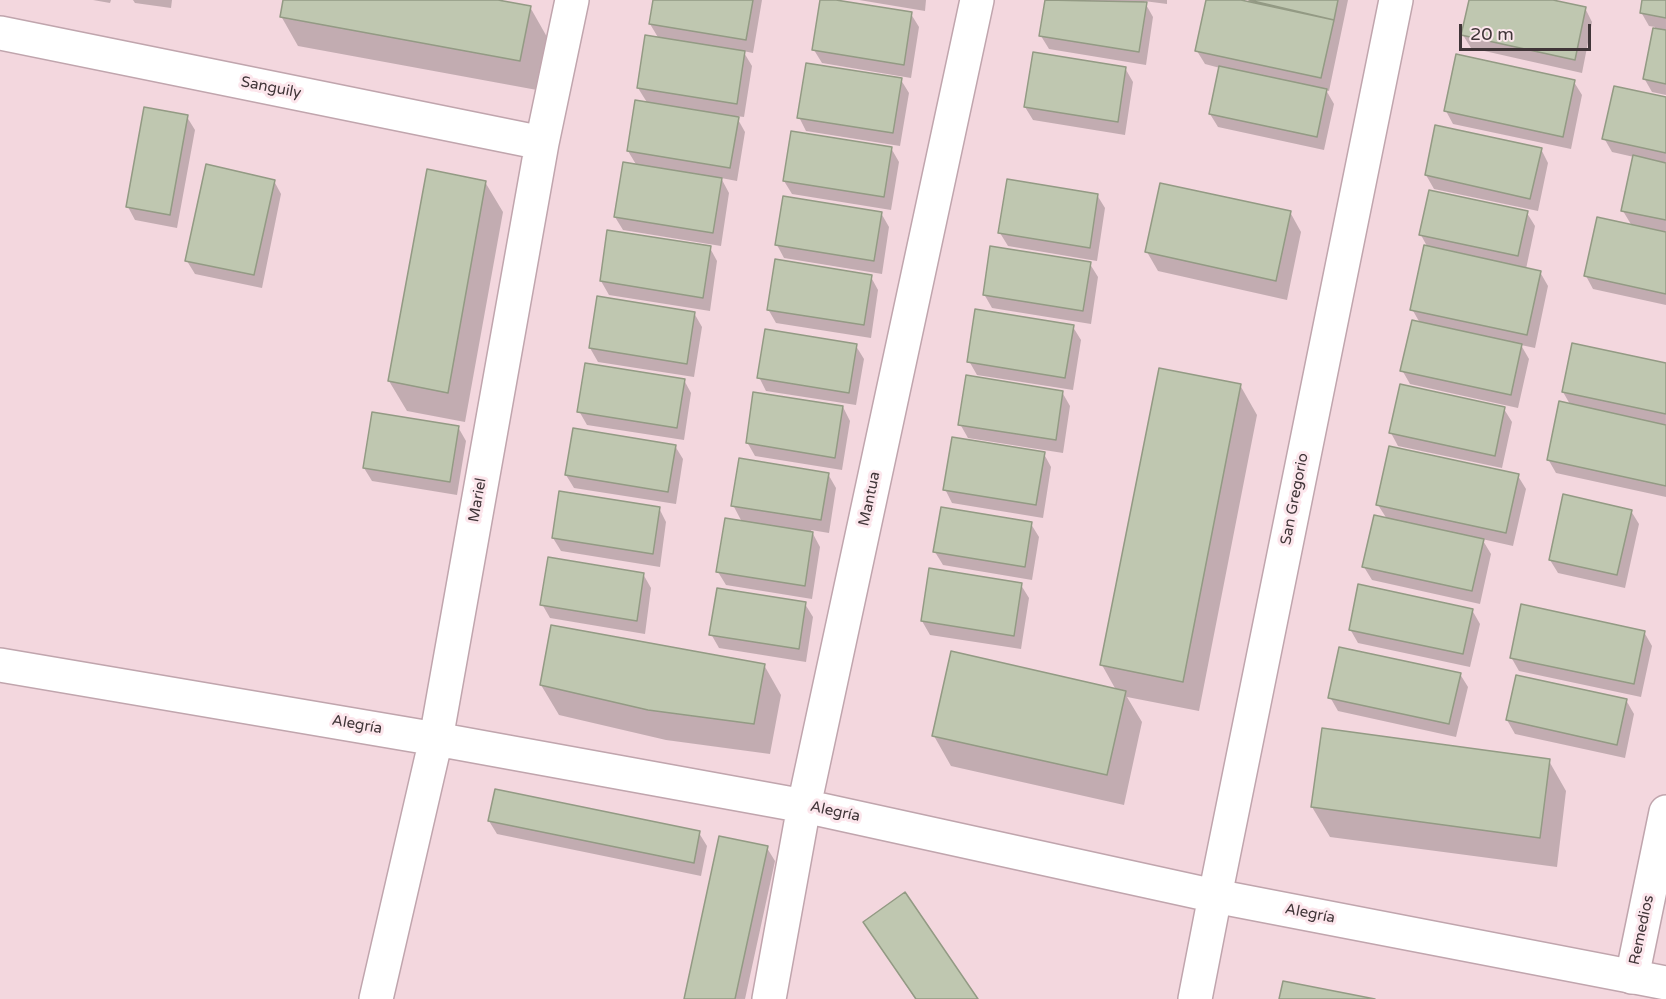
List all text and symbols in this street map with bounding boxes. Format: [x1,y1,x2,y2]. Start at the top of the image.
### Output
scale bar [1462,12,1594,50]
text: 20 m [1470,23,1514,45]
street label: Sanguily [239,73,303,103]
street label: San Gregorio [1277,452,1313,546]
street label: Mantua [855,470,885,528]
street label: Mariel [465,476,491,524]
street label: Alegría [330,712,384,738]
street label: Alegría [808,798,862,826]
street label: Remedios [1626,893,1658,967]
street label: Alegría [1283,900,1337,928]

